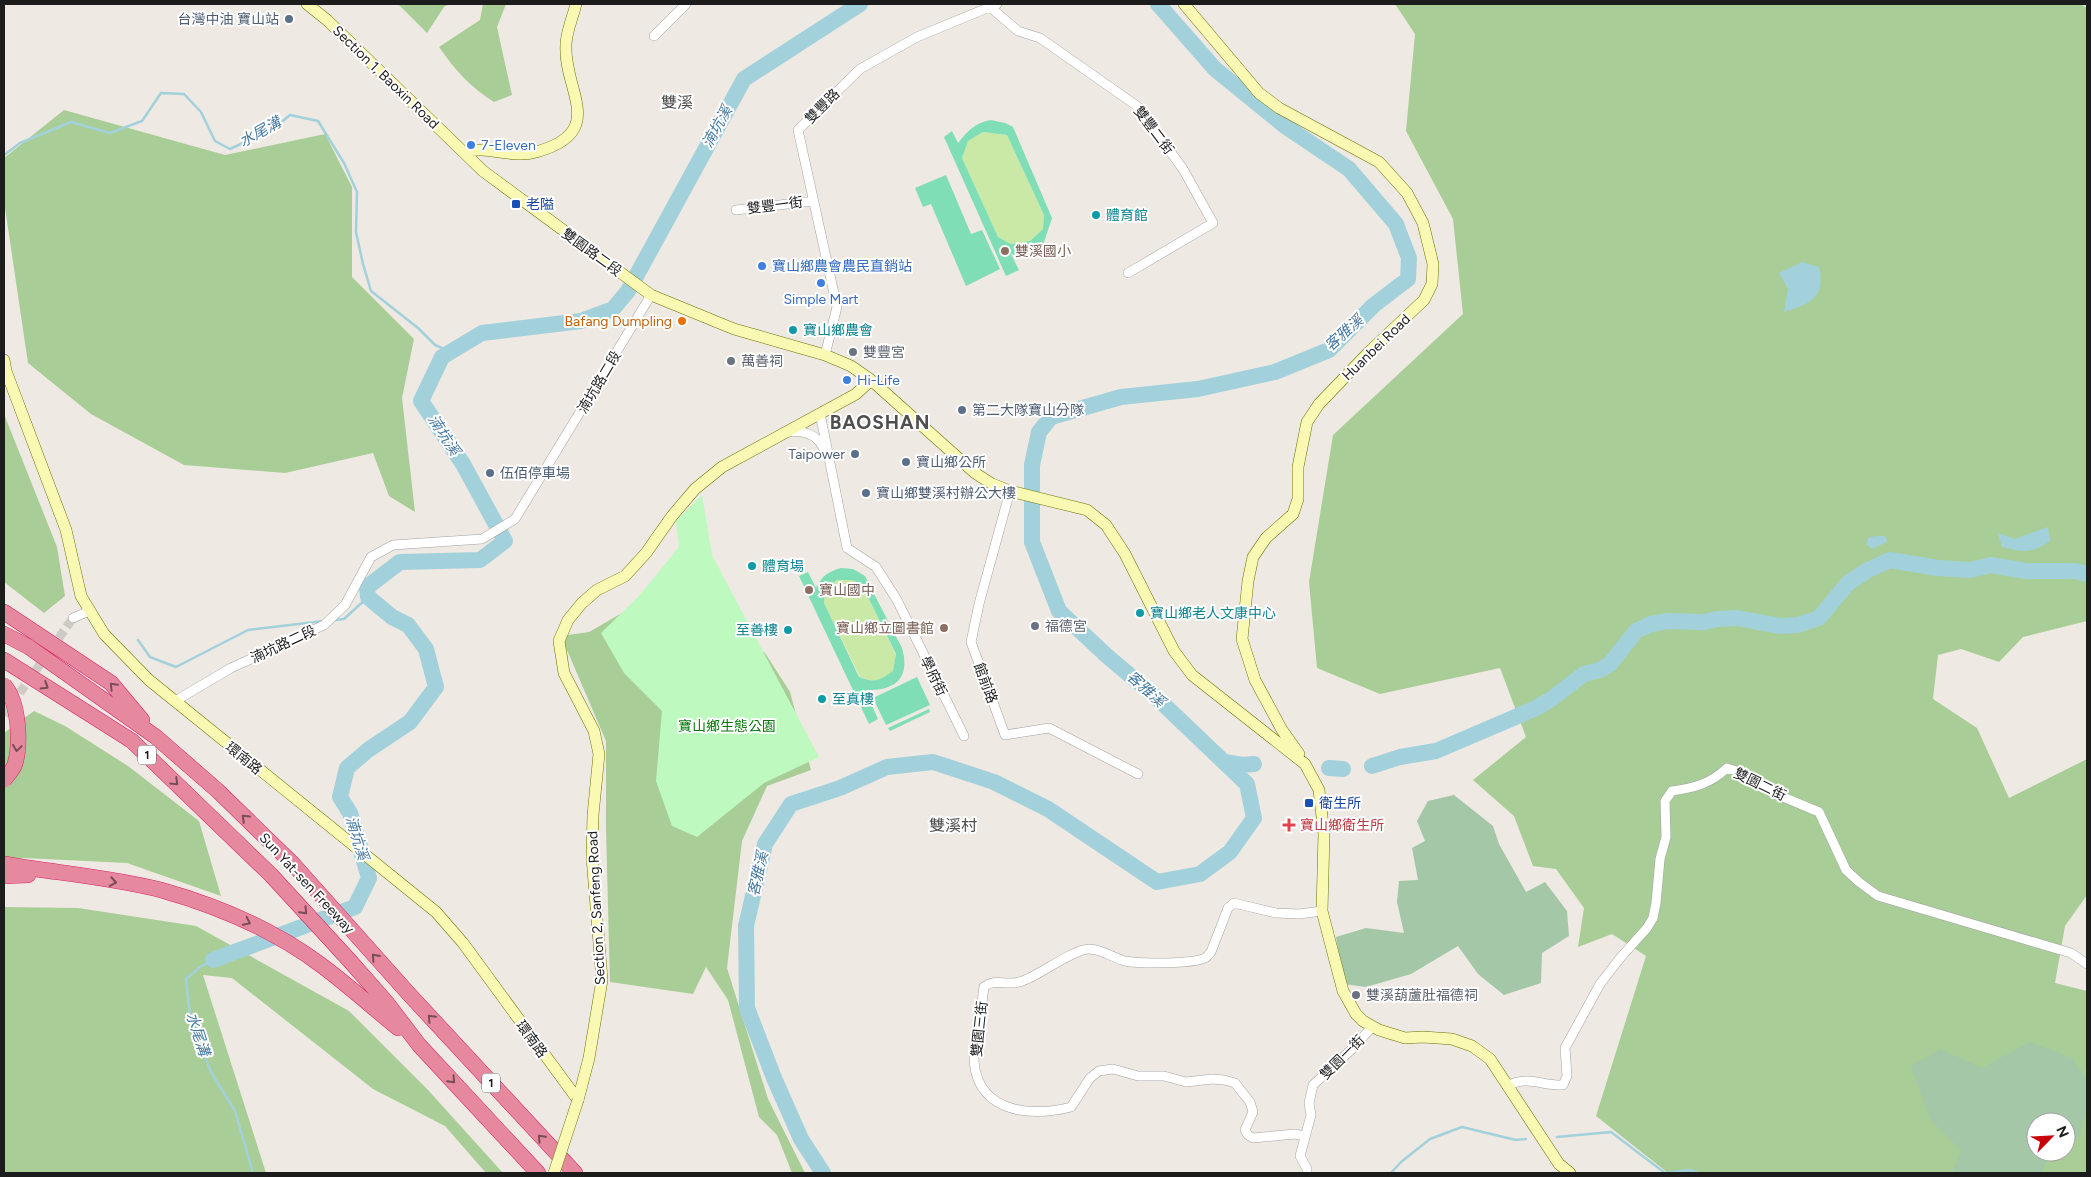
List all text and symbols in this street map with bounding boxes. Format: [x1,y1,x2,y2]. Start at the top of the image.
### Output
place label: 台灣中油 寶山站 [178,11,279,28]
marker: 台灣中油 寶山站 [283,13,295,25]
street label: Section 1, Baoxin Road [329,22,442,133]
street label: 雙豐路 [801,85,843,127]
district label: 雙溪 [661,93,693,112]
water label: 湳坑溪 [698,101,737,151]
street label: 雙豐二街 [1130,103,1177,158]
water label: 水尾溝 [236,112,286,151]
place label: 7-Eleven [481,137,536,154]
marker: 7-Eleven [465,139,477,151]
street label: 雙豐一街 [746,194,804,217]
place label: 老隘 [526,196,554,213]
marker: 老隘 [510,198,522,210]
place label: 體育館 [1106,207,1148,224]
marker: 體育館 [1090,209,1102,221]
street label: 雙園路二段 [558,225,625,280]
place label: 雙溪國小 [1015,243,1071,260]
marker: 雙溪國小 [999,245,1011,257]
place label: 寶山鄉農會農民直銷站 [772,258,912,275]
marker: 寶山鄉農會農民直銷站 [756,260,768,272]
marker: Simple Mart [815,277,827,289]
place label: Simple Mart [783,291,859,308]
water label: 客雅溪 [1321,310,1368,355]
street label: Huanbei Road [1339,311,1414,384]
place label: Bafang Dumpling [565,313,672,330]
marker: Bafang Dumpling [676,315,688,327]
place label: 寶山鄉農會 [803,322,873,339]
marker: 寶山鄉農會 [787,324,799,336]
place label: 雙豐宮 [863,344,905,361]
marker: 雙豐宮 [847,346,859,358]
street label: 湳坑路二段 [574,348,625,417]
place label: 萬善祠 [741,353,783,370]
marker: 萬善祠 [725,355,737,367]
place label: Hi-Life [857,372,900,389]
marker: Hi-Life [841,374,853,386]
place label: 第二大隊寶山分隊 [972,402,1084,419]
marker: 第二大隊寶山分隊 [956,404,968,416]
water label: 湳坑溪 [424,411,465,460]
district label: BAOSHAN [830,411,930,434]
place label: Taipower [788,446,845,463]
marker: Taipower [849,448,861,460]
place label: 寶山鄉公所 [916,454,986,471]
marker: 寶山鄉公所 [900,456,912,468]
place label: 伍佰停車場 [500,465,570,482]
marker: 伍佰停車場 [484,467,496,479]
place label: 寶山鄉雙溪村辦公大樓 [876,485,1016,502]
marker: 寶山鄉雙溪村辦公大樓 [860,487,872,499]
place label: 體育場 [762,558,804,575]
marker: 體育場 [746,560,758,572]
place label: 寶山國中 [819,582,875,599]
marker: 寶山國中 [803,584,815,596]
place label: 寶山鄉老人文康中心 [1150,605,1276,622]
marker: 寶山鄉老人文康中心 [1134,607,1146,619]
place label: 福德宮 [1045,618,1087,635]
place label: 寶山鄉立圖書館 [836,620,934,637]
marker: 福德宮 [1029,620,1041,632]
street label: 湳坑路二段 [248,622,319,667]
place label: 至善樓 [736,622,778,639]
marker: 寶山鄉立圖書館 [938,622,950,634]
marker: 至善樓 [782,624,794,636]
street label: 學府街 [917,654,950,699]
street label: 館前路 [970,661,1001,706]
water label: 客雅溪 [1123,667,1170,712]
one-way arrow [39,680,49,689]
one-way arrow [110,683,119,692]
place label: 至真樓 [832,691,874,708]
marker: 至真樓 [816,693,828,705]
park label: 寶山鄉生態公園 [678,718,776,735]
street label: 環南路 [222,739,265,778]
one-way arrow [12,744,23,752]
road number: 1 [138,746,156,764]
street label: 雙園二街 [1731,765,1789,804]
one-way arrow [169,776,178,785]
place label: 衛生所 [1319,795,1361,812]
marker: 衛生所 [1303,797,1315,809]
water label: 湳坑溪 [342,814,373,864]
one-way arrow [242,815,251,824]
district label: 雙溪村 [929,816,977,835]
place label: 寶山鄉衛生所 [1300,817,1384,834]
marker: 寶山鄉衛生所 [1282,818,1296,832]
street label: Sun Yat-sen Freeway [256,829,358,938]
street label: Section 2, Sanfeng Road [584,831,609,985]
water label: 客雅溪 [744,848,772,898]
one-way arrow [108,876,117,886]
one-way arrow [298,905,307,914]
one-way arrow [242,915,251,926]
one-way arrow [372,953,381,962]
place label: 雙溪葫蘆肚福德祠 [1366,987,1478,1004]
marker: 雙溪葫蘆肚福德祠 [1350,989,1362,1001]
street label: 雙園三街 [968,1000,991,1058]
water label: 水尾溝 [182,1010,214,1060]
one-way arrow [428,1015,437,1024]
street label: 環南路 [512,1017,551,1061]
street label: 雙園一街 [1317,1032,1368,1083]
road number: 1 [482,1074,500,1092]
one-way arrow [446,1075,455,1084]
north arrow [2026,1112,2076,1162]
text: N [2052,1124,2072,1140]
one-way arrow [538,1134,547,1143]

